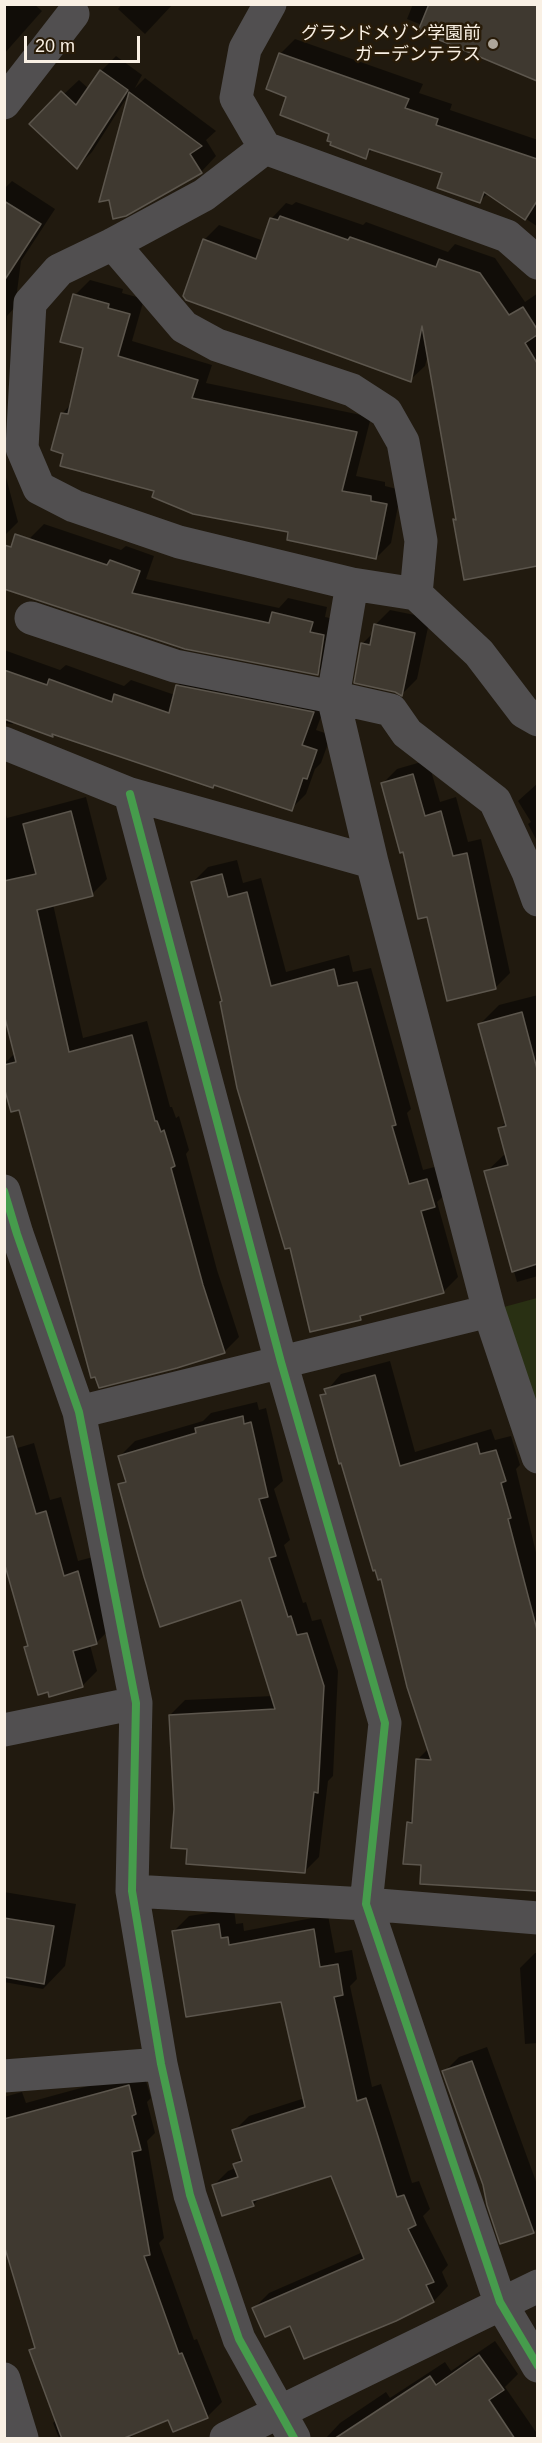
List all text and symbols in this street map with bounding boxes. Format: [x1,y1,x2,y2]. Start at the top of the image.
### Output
place label: グランドメゾン学園前 ガーデンテラス [301,23,481,66]
scale bar [27,24,142,62]
text: 20 m [35,36,75,56]
marker: グランドメゾン学園前 ガーデンテラス [486,37,500,51]

